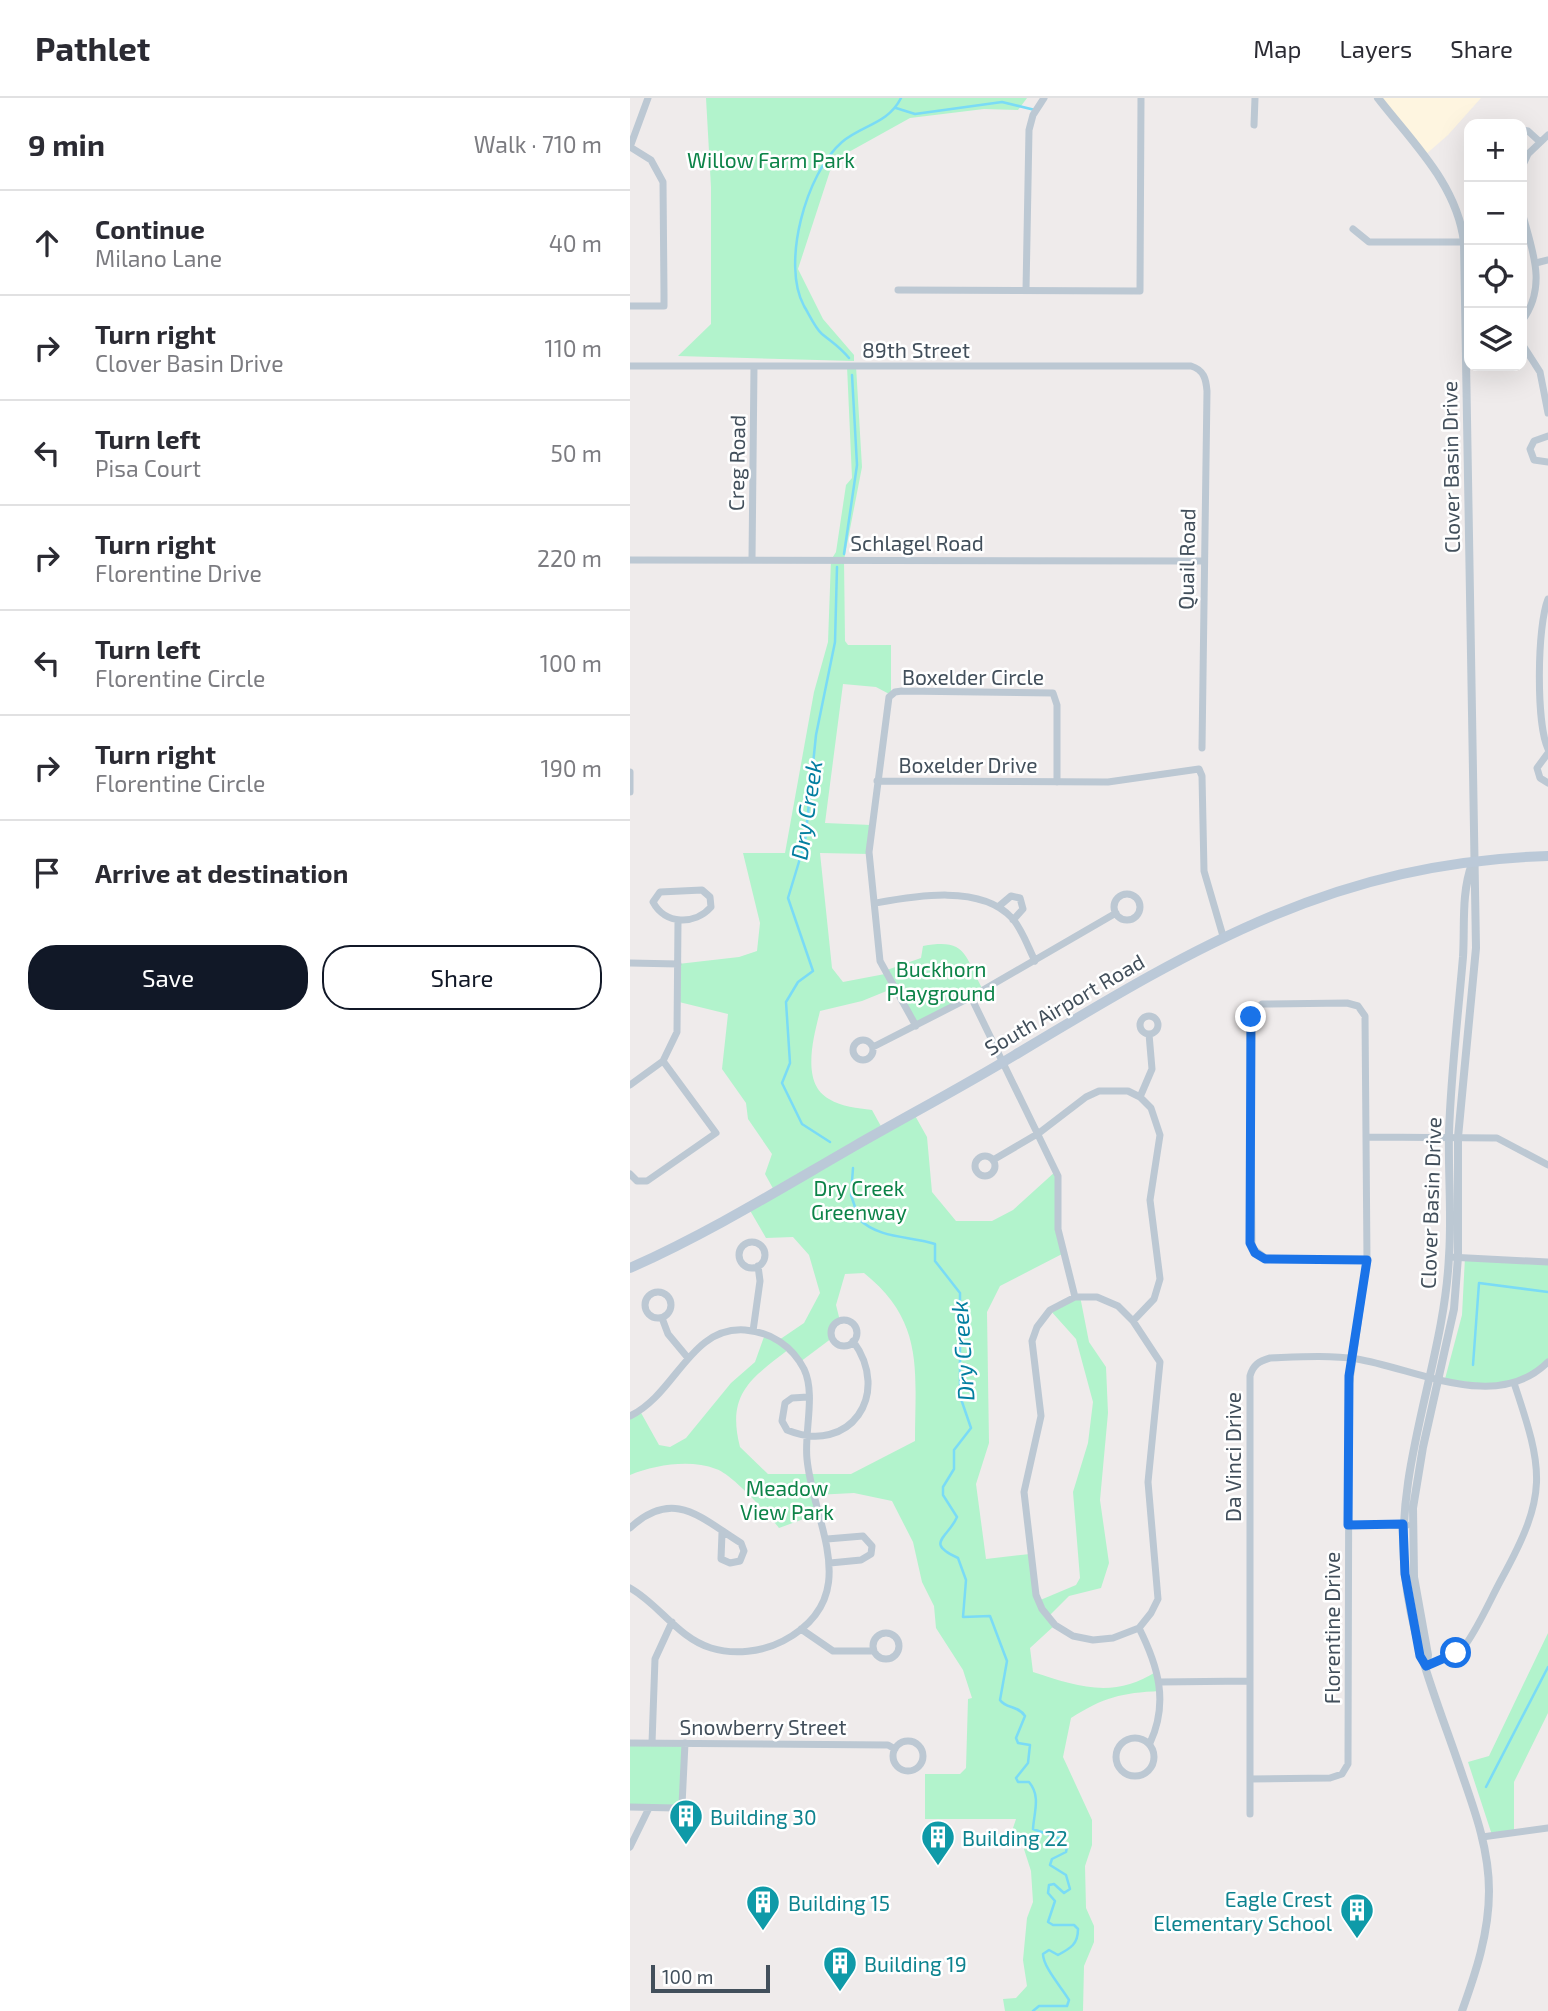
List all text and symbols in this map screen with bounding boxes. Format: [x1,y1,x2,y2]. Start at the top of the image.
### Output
text: Pathlet [35,28,150,68]
text: Map [1253,34,1301,63]
text: Layers [1339,34,1412,63]
text: Share [1450,34,1513,63]
map controls [1464,119,1527,371]
button: + [1464,119,1527,182]
text: 9 min [28,126,105,162]
text: Walk · 710 m [474,130,602,158]
park label: Willow Farm Park [687,147,855,172]
button: − [1464,182,1527,245]
text: Continue [95,213,205,244]
icon: ahead [28,224,66,262]
text: 40 m [549,229,602,257]
text: Milano Lane [95,244,222,272]
button: locate [1464,245,1527,308]
button: layers [1464,308,1527,371]
text: Turn right [95,318,216,349]
icon: right [28,329,66,367]
text: 110 m [545,334,602,362]
street label: 89th Street [862,337,970,362]
text: Clover Basin Drive [95,349,284,377]
street label: Clover Basin Drive [1436,381,1464,553]
street label: Creg Road [723,415,749,511]
text: Turn left [95,423,201,454]
icon: left [28,434,66,472]
text: 50 m [551,439,602,467]
text: Pisa Court [95,454,201,482]
street label: Quail Road [1173,508,1200,610]
text: Turn right [95,528,216,559]
street label: Schlagel Road [850,530,984,555]
icon: right [28,539,66,577]
text: 220 m [537,544,602,572]
text: Florentine Drive [95,559,262,587]
text: Turn left [95,633,201,664]
icon: left [28,644,66,682]
text: 100 m [540,649,602,677]
text: Florentine Circle [95,664,265,692]
street label: Boxelder Circle [902,664,1044,689]
text: Turn right [95,738,216,769]
icon: right [28,749,66,787]
street label: Boxelder Drive [899,752,1037,777]
text: 190 m [541,754,602,782]
water label: Dry Creek [784,758,828,862]
text: Florentine Circle [95,769,265,797]
icon: arrive [28,854,66,892]
text: Arrive at destination [95,857,348,888]
button: Save [28,945,308,1010]
button: Share [322,945,602,1010]
street label: South Airport Road [980,948,1148,1060]
park label: Buckhorn Playground [886,956,996,1005]
route end [1235,1001,1266,1032]
street label: Clover Basin Drive [1415,1117,1445,1289]
park label: Dry Creek Greenway [811,1175,907,1224]
water label: Dry Creek [945,1300,979,1402]
street label: Da Vinci Drive [1220,1392,1245,1522]
park label: Meadow View Park [740,1475,834,1524]
street label: Florentine Drive [1319,1552,1344,1704]
route start [1440,1637,1471,1668]
street label: Snowberry Street [680,1714,846,1739]
building icon: Building 30 [667,1797,705,1846]
place label: Building 30 [710,1804,817,1829]
building icon: Building 22 [919,1818,957,1867]
place label: Building 22 [962,1825,1068,1850]
building icon: Building 15 [744,1883,782,1932]
place label: Eagle Crest Elementary School [1153,1886,1333,1935]
place label: Building 15 [788,1890,890,1915]
building icon: Eagle Crest Elementary School [1338,1891,1376,1940]
building icon: Building 19 [821,1944,859,1993]
place label: Building 19 [864,1951,967,1976]
scale bar [651,1962,770,1994]
text: 100 m [662,1965,713,1988]

